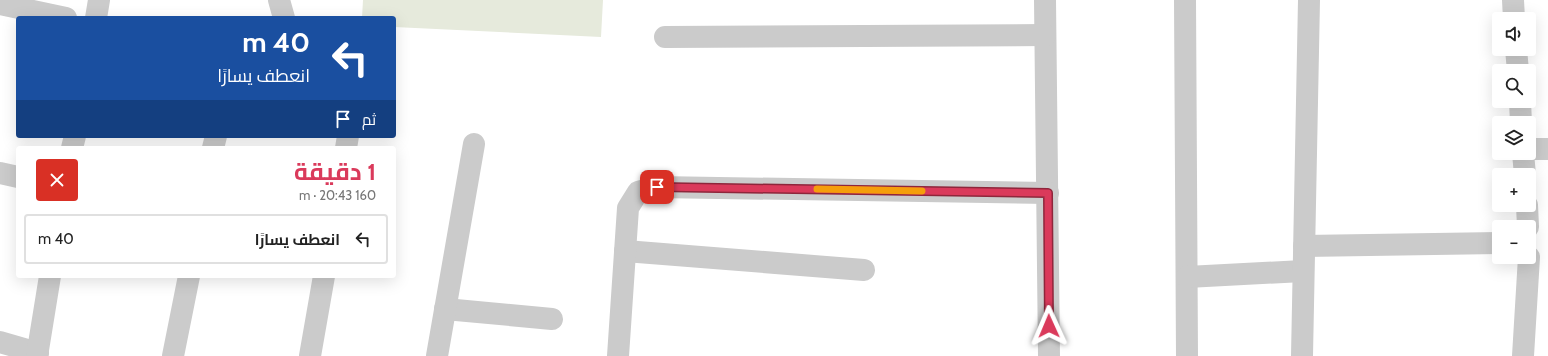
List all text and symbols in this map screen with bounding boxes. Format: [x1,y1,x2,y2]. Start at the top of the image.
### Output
map controls [1492,12,1536,264]
button: sound [1492,12,1536,56]
text: 40 m [242,25,310,59]
icon: left [324,32,376,84]
button: search [1492,64,1536,108]
text: انعطف يسارًا [217,65,310,87]
icon: arrive [332,108,354,130]
text: ثم [362,111,376,129]
button: layers [1492,116,1536,160]
text: 1 دقيقة [294,157,376,186]
button: close [36,159,78,201]
button: + [1492,168,1536,212]
pin [640,170,674,204]
icon: arrive [646,176,668,198]
text: 160 m · 20:43 [299,187,376,203]
button: − [1492,220,1536,264]
icon: left [352,228,374,250]
text: 40 m [38,230,74,248]
text: انعطف يسارًا [255,231,340,249]
position arrow [1028,305,1070,347]

